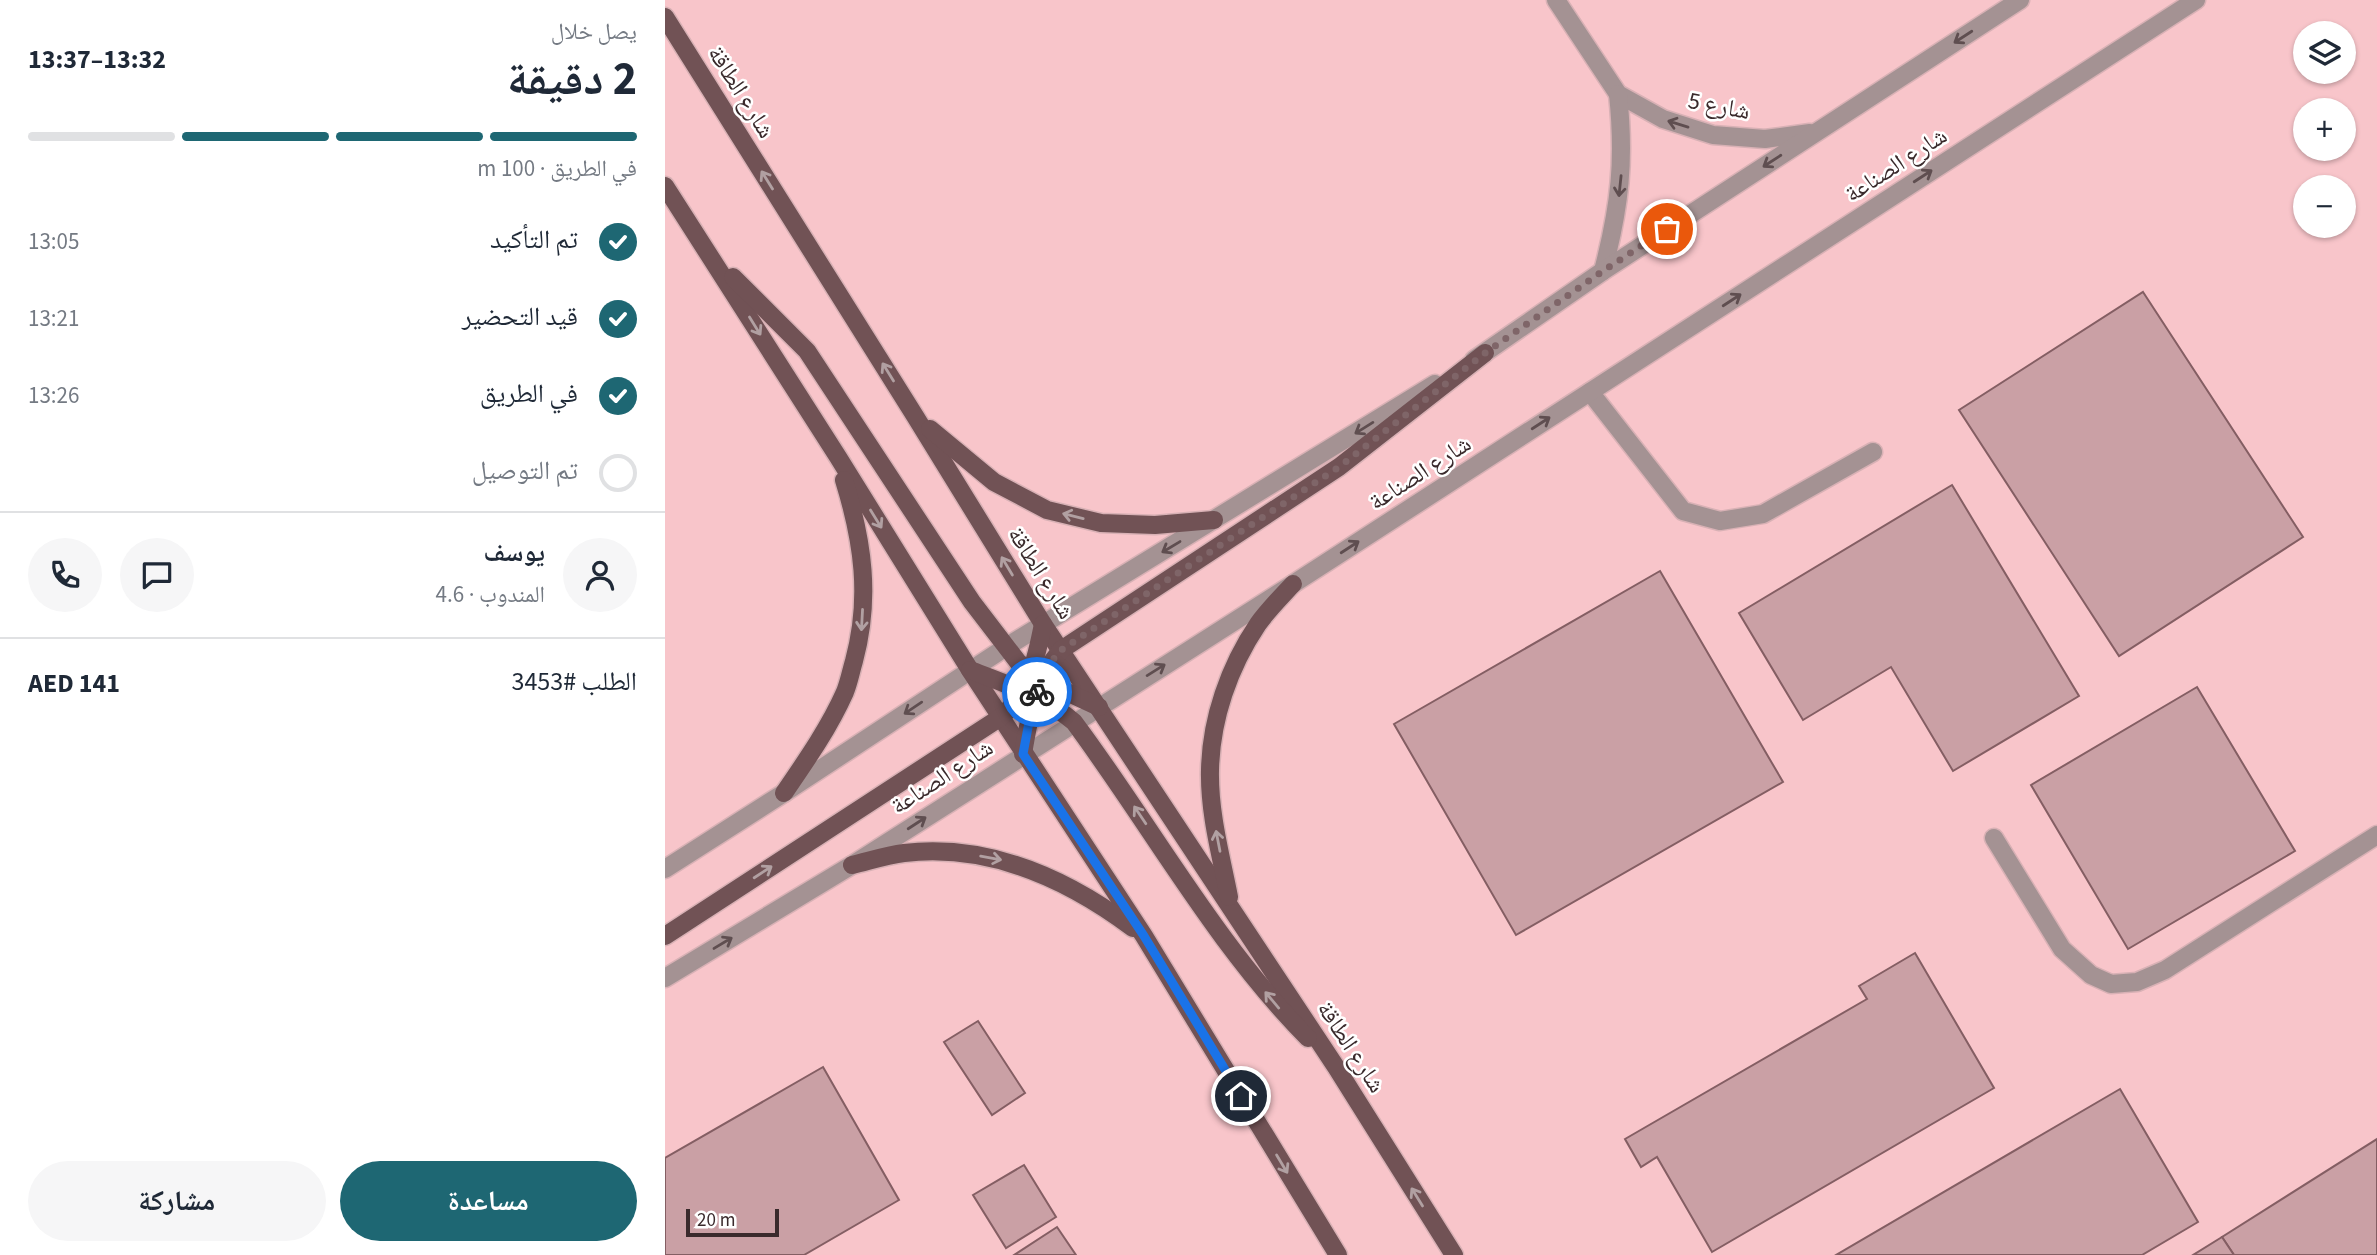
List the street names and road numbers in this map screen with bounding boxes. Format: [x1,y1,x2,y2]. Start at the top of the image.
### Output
street label: شارع الطاقة [699,39,783,145]
street label: شارع 5 [1685,83,1753,129]
street label: شارع الصناعة [1838,119,1954,211]
street label: شارع الصناعة [1362,427,1478,519]
street label: شارع الطاقة [999,520,1083,626]
street label: شارع الصناعة [884,731,1000,823]
street label: شارع الطاقة [1308,994,1394,1100]

